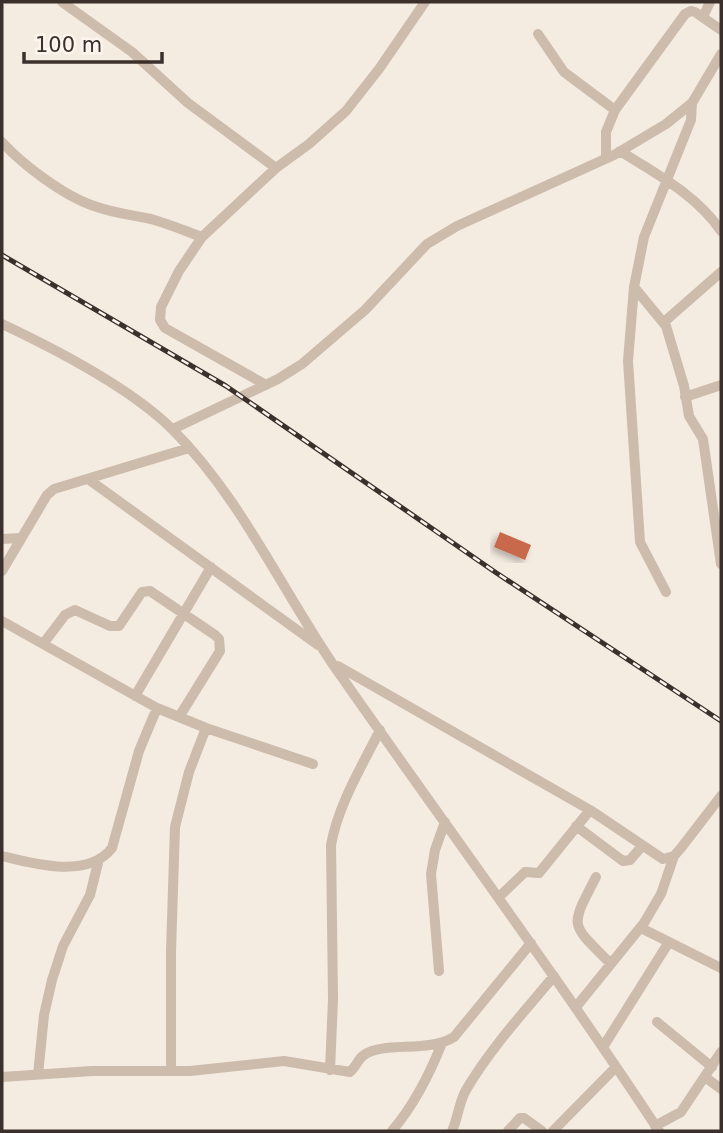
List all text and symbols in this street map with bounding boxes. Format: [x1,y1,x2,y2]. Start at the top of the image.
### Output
scale bar [24,21,163,65]
text: 100 m [35,33,102,57]

